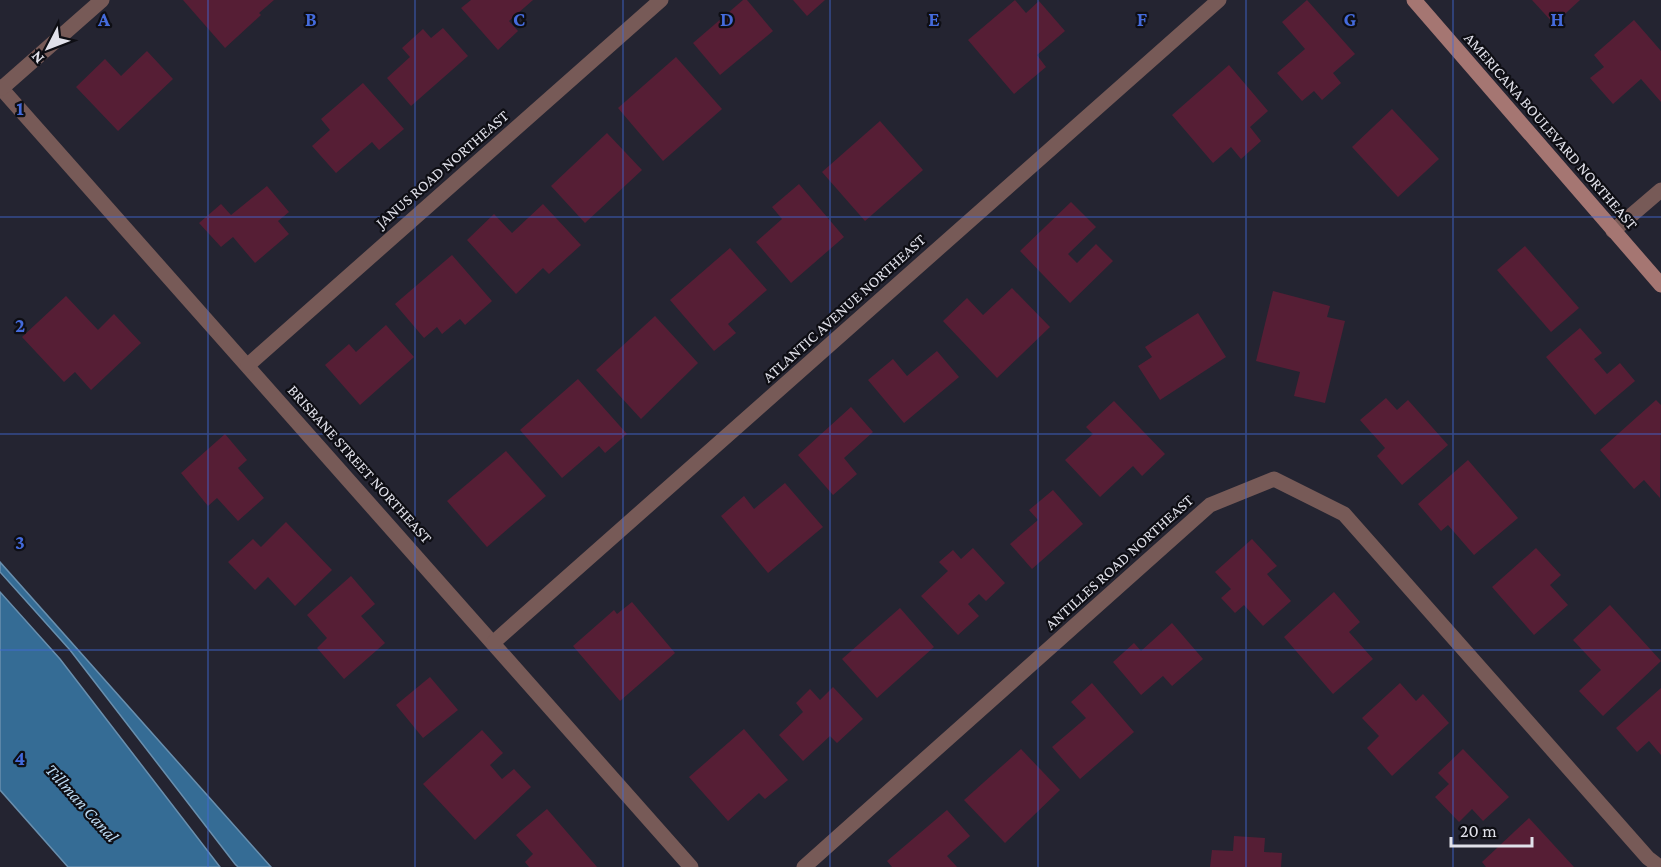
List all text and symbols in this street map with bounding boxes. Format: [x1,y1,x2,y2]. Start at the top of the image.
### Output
text: A [97,8,111,30]
text: B [305,8,317,30]
text: C [513,8,525,30]
text: D [720,8,734,30]
text: E [928,8,940,30]
text: F [1137,8,1148,30]
text: G [1344,8,1357,30]
text: H [1550,8,1564,30]
north arrow [18,18,78,78]
street label: AMERICANA BOULEVARD NORTHEAST [1461,29,1641,233]
text: N [27,48,47,67]
text: 1 [16,97,24,119]
street label: JANUS ROAD NORTHEAST [371,107,513,233]
street label: ATLANTIC AVENUE NORTHEAST [759,230,929,386]
text: 2 [15,314,25,336]
street label: BRISBANE STREET NORTHEAST [285,382,436,547]
street label: ANTILLES ROAD NORTHEAST [1042,491,1197,633]
text: 3 [15,531,25,553]
text: 4 [15,747,26,769]
water label: Tillman Canal [42,760,123,847]
scale bar [1451,810,1532,848]
text: 20 m [1460,821,1497,841]

